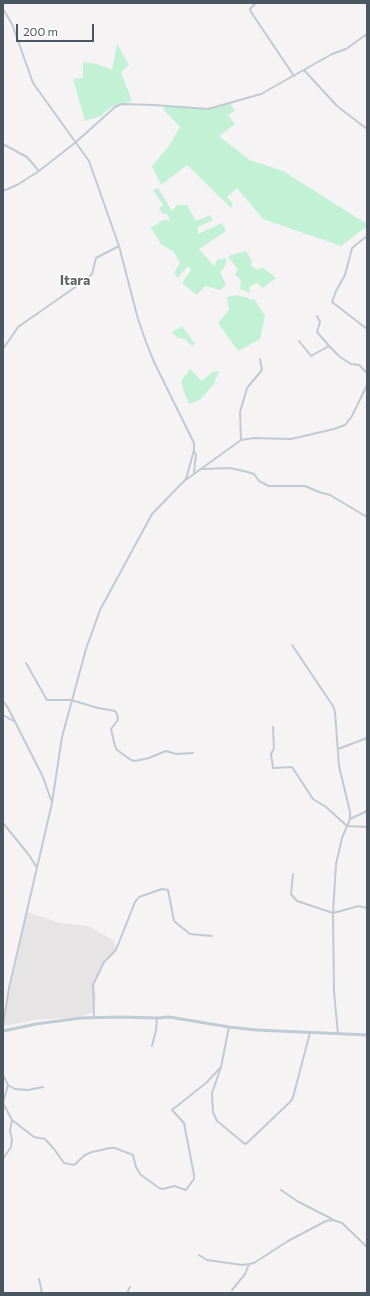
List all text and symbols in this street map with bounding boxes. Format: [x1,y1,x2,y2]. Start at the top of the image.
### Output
scale bar [18,16,96,42]
text: 200 m [23,24,58,38]
district label: Itara [60,272,90,288]

